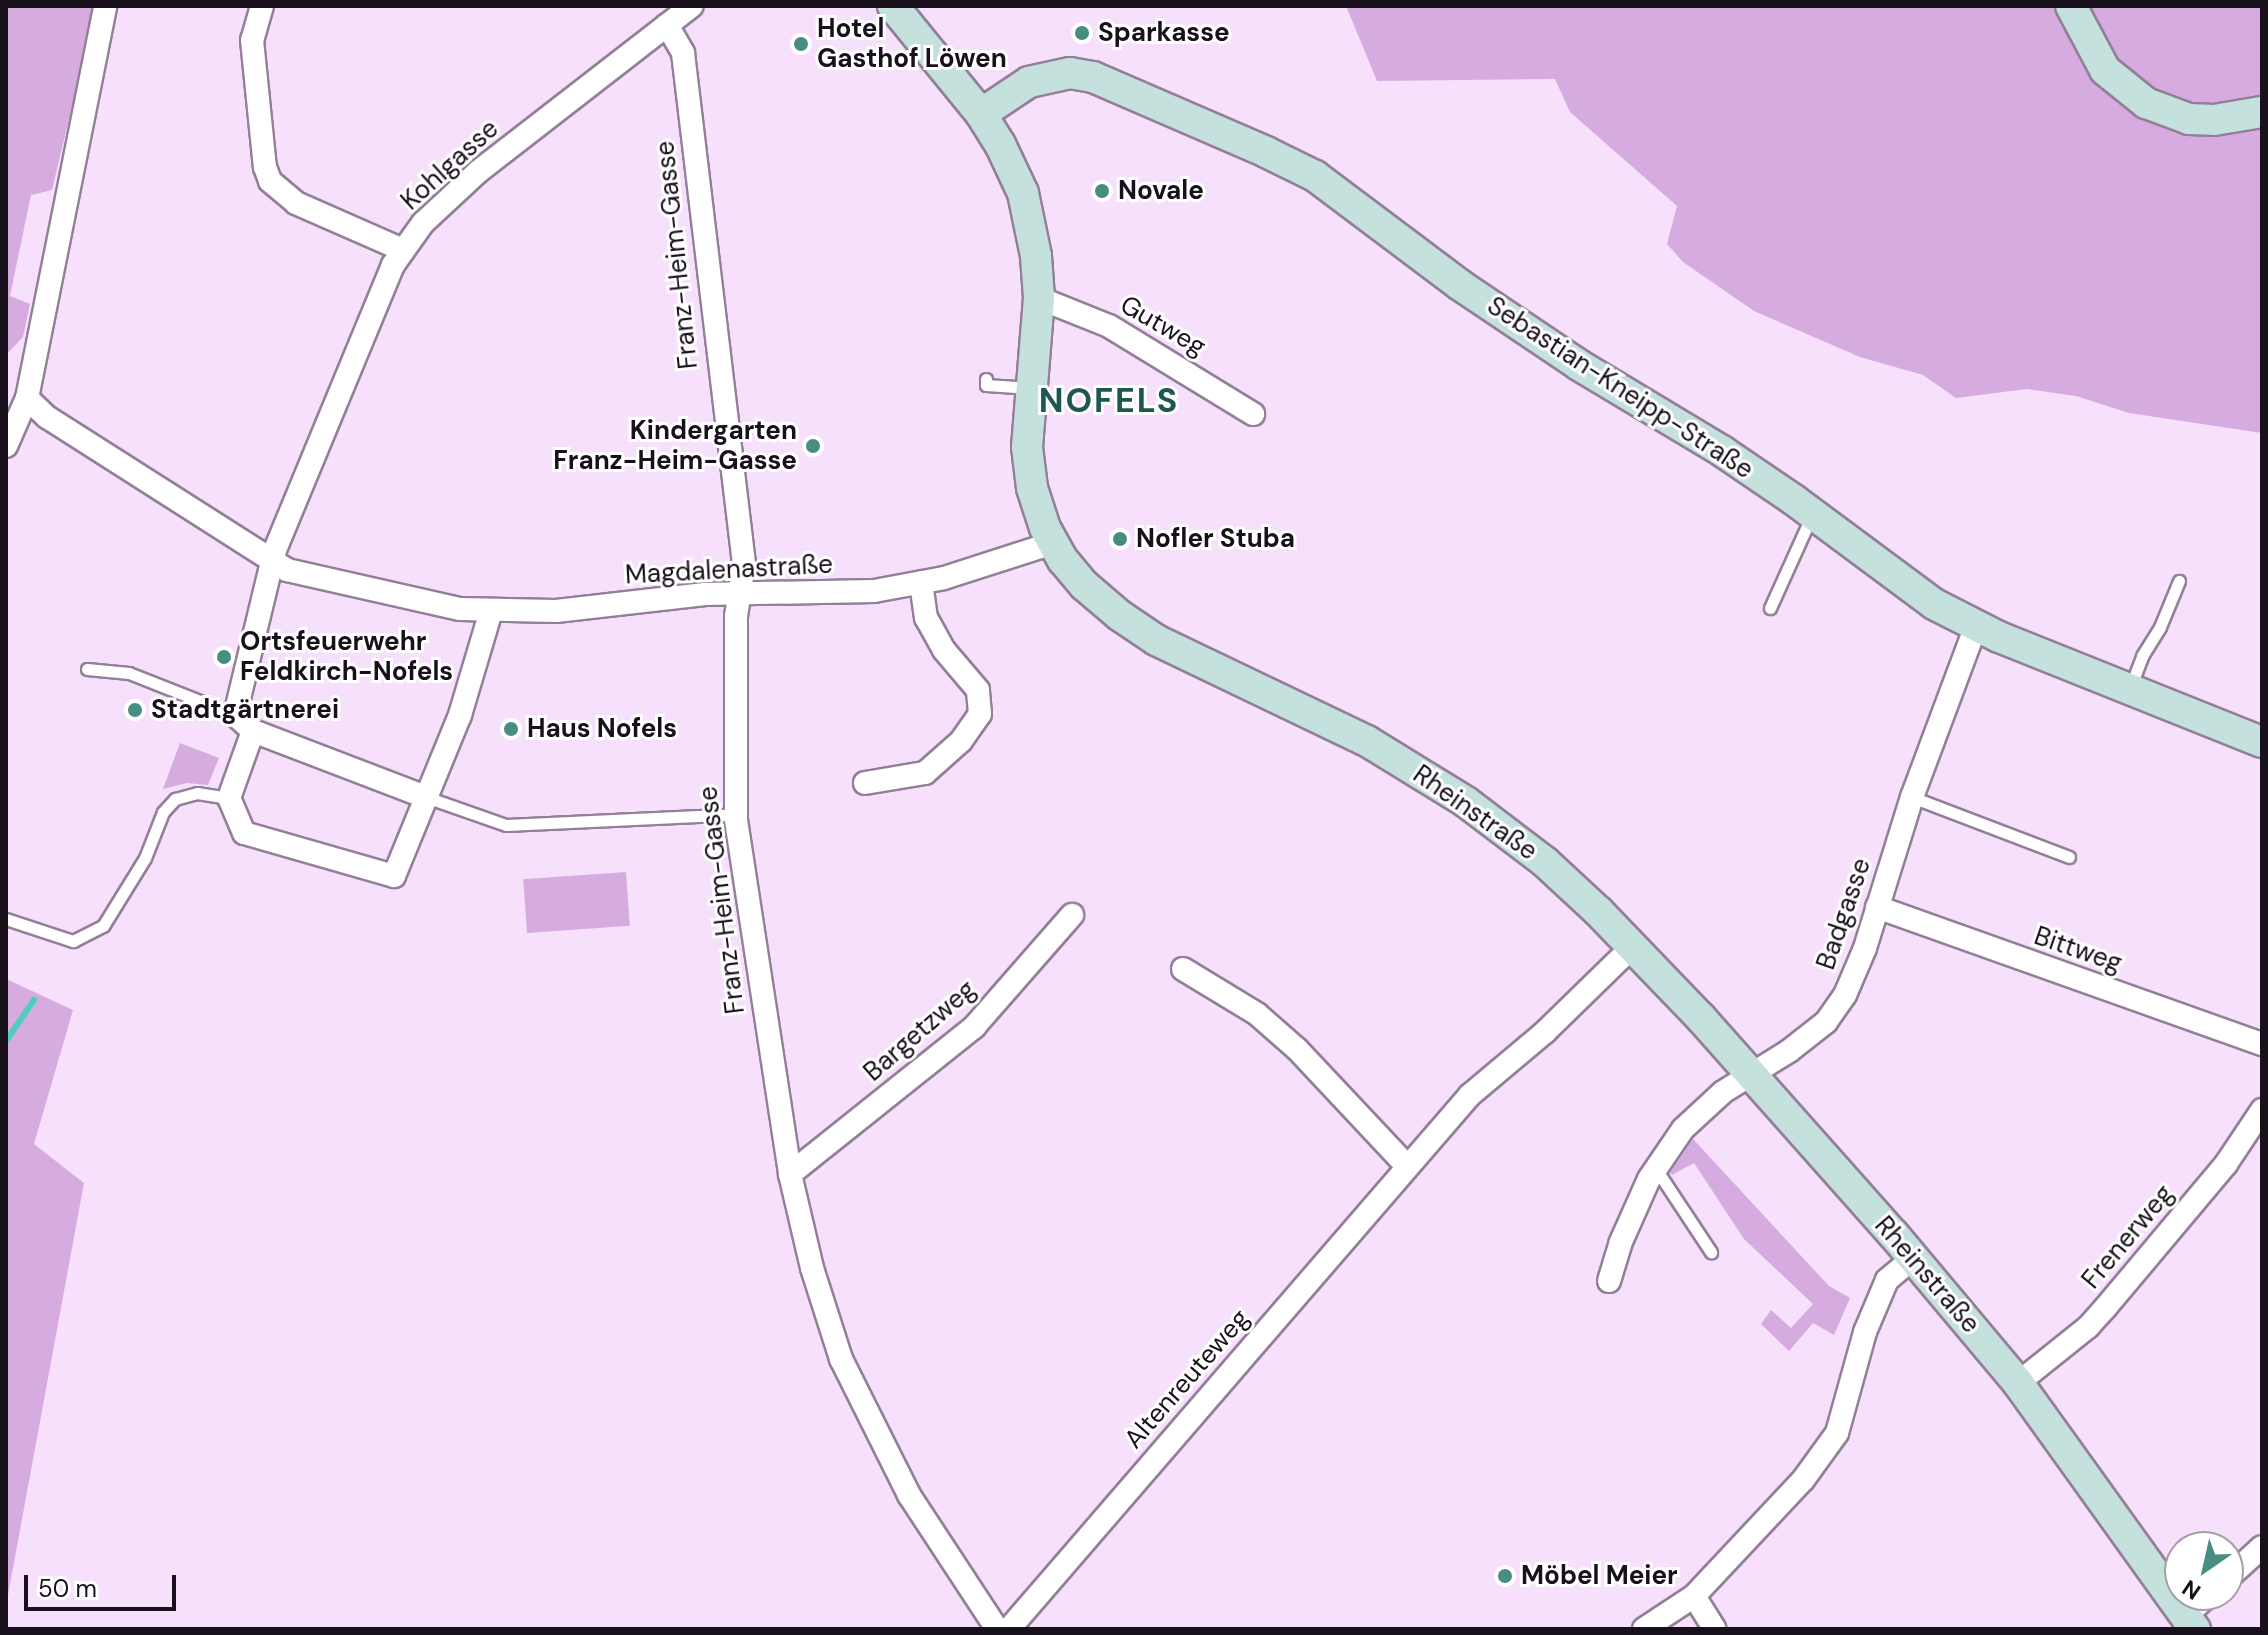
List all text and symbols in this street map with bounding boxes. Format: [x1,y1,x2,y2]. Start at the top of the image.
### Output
place label: Hotel Gasthof Löwen [817,13,1007,74]
place label: Sparkasse [1098,17,1230,49]
marker: Sparkasse [1073,24,1091,42]
marker: Hotel Gasthof Löwen [792,35,810,53]
street label: Kohlgasse [395,113,505,217]
street label: Franz-Heim-Gasse [650,139,704,371]
place label: Novale [1118,175,1204,207]
marker: Novale [1093,182,1111,200]
street label: Gutweg [1115,289,1211,363]
street label: Sebastian-Kneipp-Straße [1481,290,1759,486]
district label: NOFELS [1039,381,1179,421]
place label: Kindergarten Franz-Heim-Gasse [553,415,797,476]
marker: Kindergarten Franz-Heim-Gasse [804,437,822,455]
place label: Nofler Stuba [1136,523,1295,555]
marker: Nofler Stuba [1111,530,1129,548]
street label: Magdalenastraße [624,549,834,591]
place label: Ortsfeuerwehr Feldkirch-Nofels [240,626,453,688]
marker: Ortsfeuerwehr Feldkirch-Nofels [215,648,233,666]
place label: Stadtgärtnerei [151,694,339,726]
marker: Stadtgärtnerei [126,701,144,719]
place label: Haus Nofels [527,713,677,745]
marker: Haus Nofels [502,720,520,738]
street label: Rheinstraße [1407,759,1543,867]
street label: Franz-Heim-Gasse [693,784,751,1016]
street label: Badgasse [1810,854,1878,974]
street label: Bittweg [2030,920,2126,980]
street label: Bargetzweg [858,974,982,1088]
street label: Frenerweg [2076,1179,2180,1295]
street label: Rheinstraße [1868,1210,1986,1340]
street label: Altenreuteweg [1118,1303,1256,1455]
north arrow [2164,1531,2244,1611]
scale bar [28,1559,180,1609]
place label: Möbel Meier [1521,1560,1678,1592]
marker: Möbel Meier [1496,1567,1514,1585]
text: 50 m [38,1573,97,1604]
text: N [2177,1573,2206,1606]

